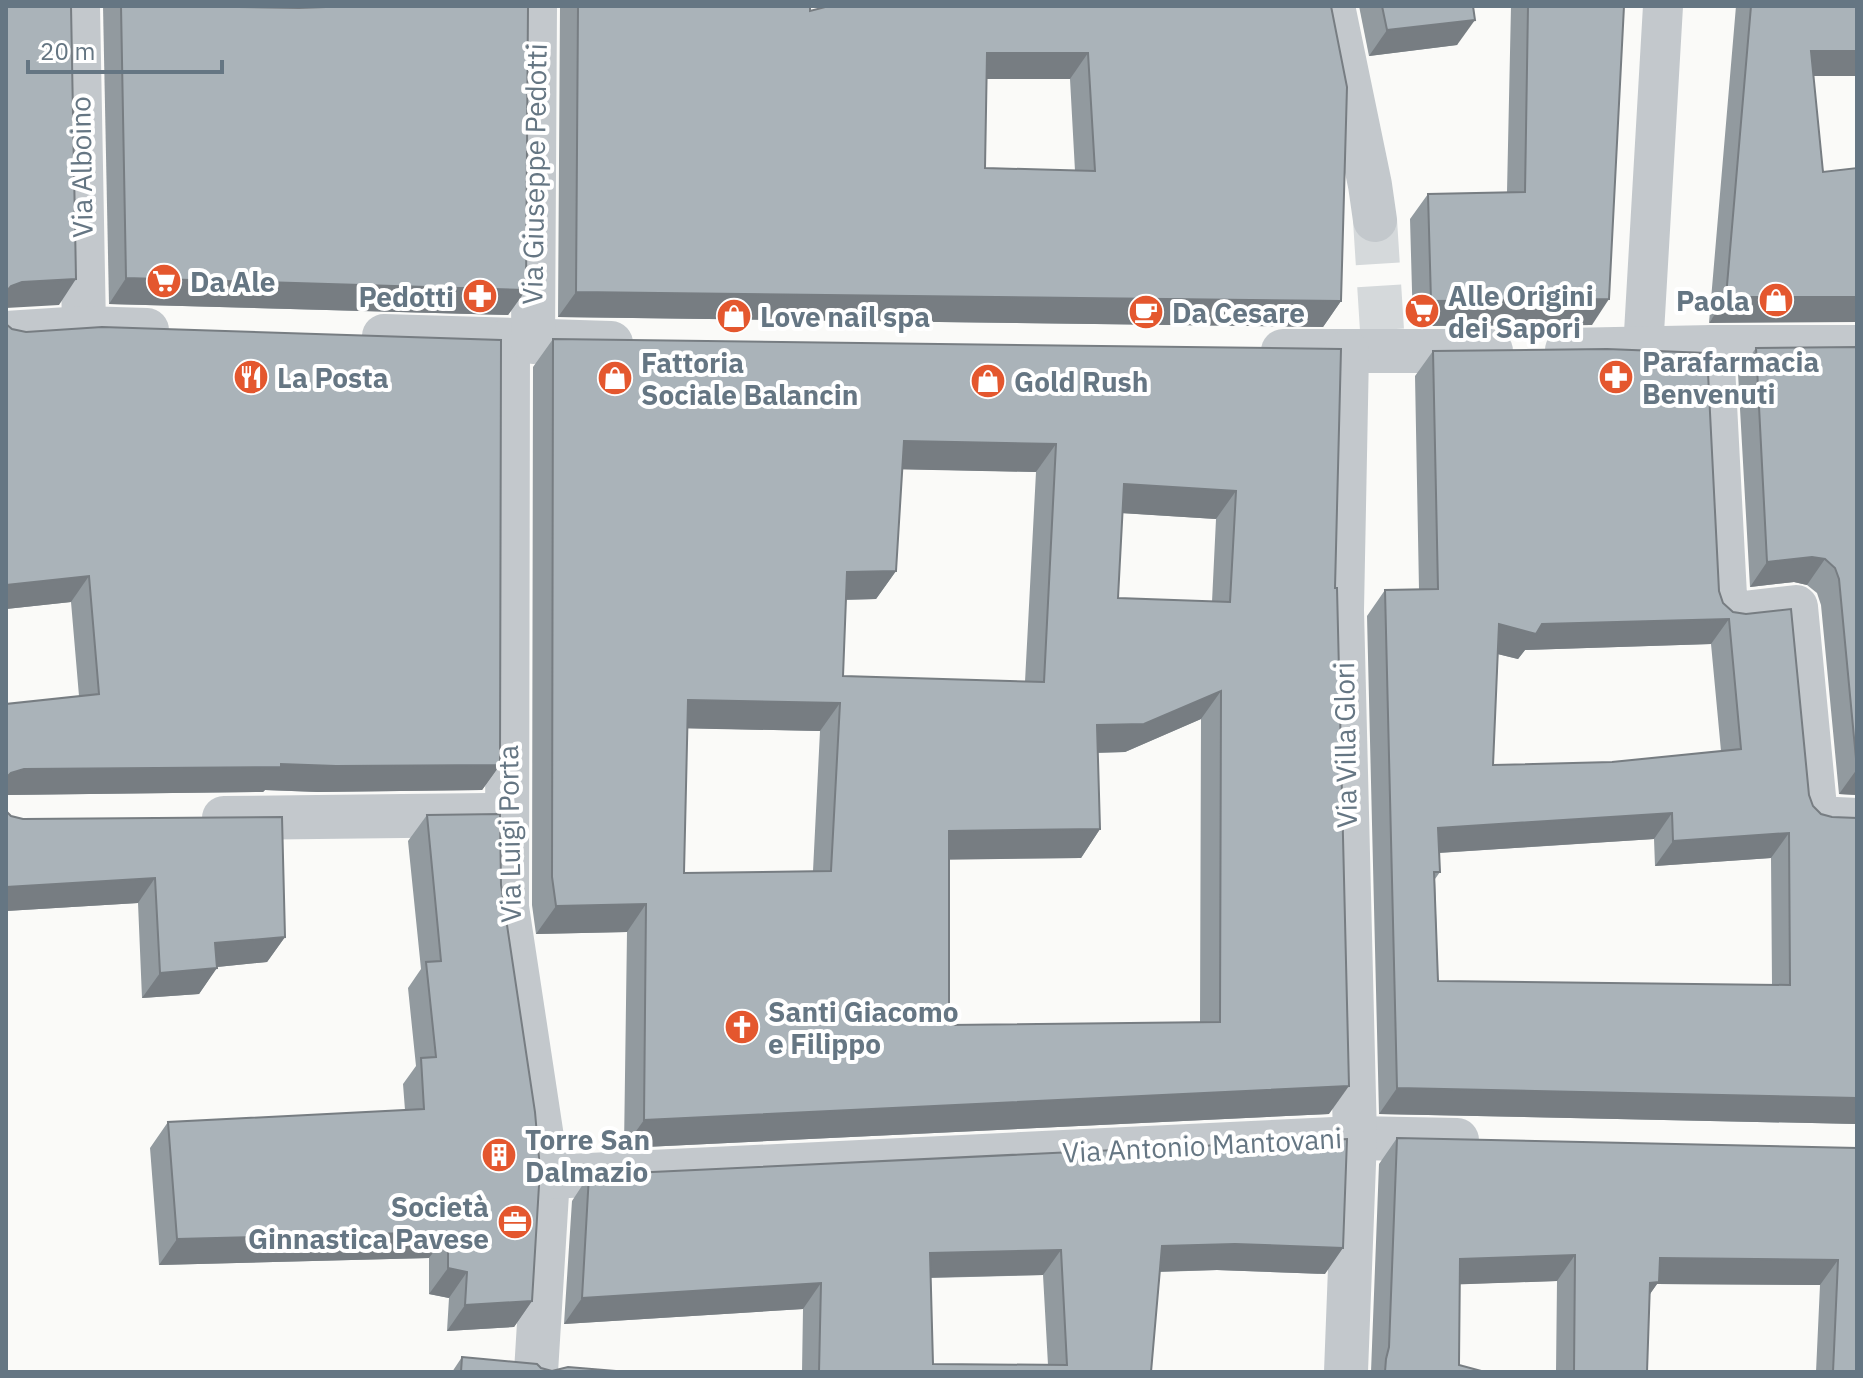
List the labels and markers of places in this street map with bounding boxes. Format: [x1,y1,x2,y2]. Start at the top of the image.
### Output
supermarket icon: Da Ale [145,262,183,300]
place label: Da Ale [190,263,275,300]
pharmacy icon: Pedotti [461,277,499,315]
place label: Alle Origini dei Sapori [1448,277,1594,346]
place label: Pedotti [358,278,454,315]
shop icon: Paola [1757,281,1795,319]
place label: Paola [1676,282,1750,319]
supermarket icon: Alle Origini dei Sapori [1403,292,1441,330]
cafe icon: Da Cesare [1127,293,1165,331]
place label: Da Cesare [1172,294,1305,331]
shop icon: Love nail spa [715,297,753,335]
place label: Love nail spa [760,298,930,335]
place label: Parafarmacia Benvenuti [1642,343,1820,412]
place label: Fattoria Sociale Balancin [641,344,858,413]
restaurant icon: La Posta [232,358,270,396]
pharmacy icon: Parafarmacia Benvenuti [1597,358,1635,396]
place label: La Posta [277,359,389,396]
shop icon: Fattoria Sociale Balancin [596,359,634,397]
shop icon: Gold Rush [969,362,1007,400]
place label: Gold Rush [1014,363,1148,400]
place label: Santi Giacomo e Filippo [768,993,958,1062]
church icon: Santi Giacomo e Filippo [723,1008,761,1046]
place label: Torre San Dalmazio [525,1121,650,1190]
building icon: Torre San Dalmazio [480,1136,518,1174]
place label: Società Ginnastica Pavese [248,1188,489,1257]
office icon: Società Ginnastica Pavese [496,1203,534,1241]

